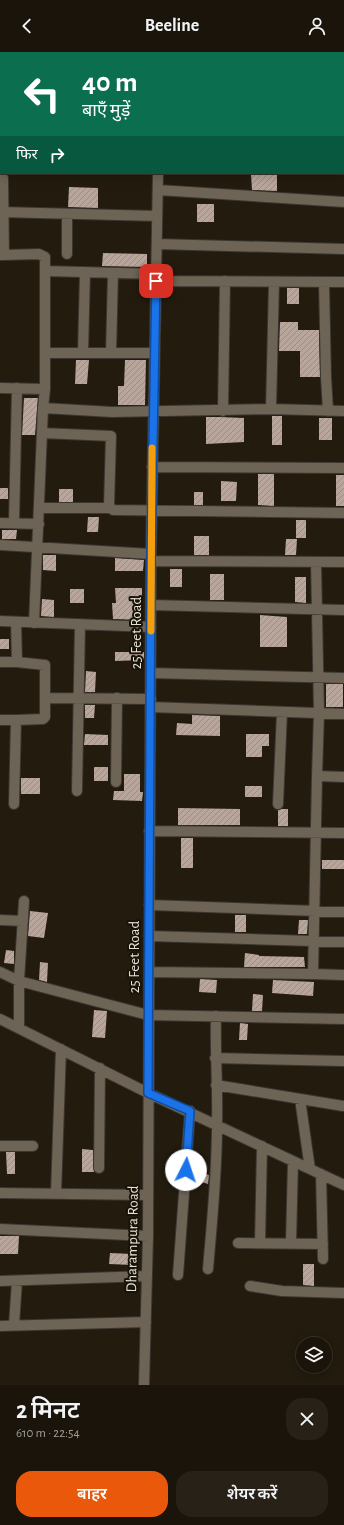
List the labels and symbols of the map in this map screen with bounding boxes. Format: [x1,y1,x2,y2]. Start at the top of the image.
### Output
pin [139,264,173,298]
street label: 25 Feet Road [129,597,144,669]
street label: 25 Feet Road [127,921,142,993]
position arrow [165,1149,207,1191]
street label: Dharampura Road [124,1185,141,1293]

